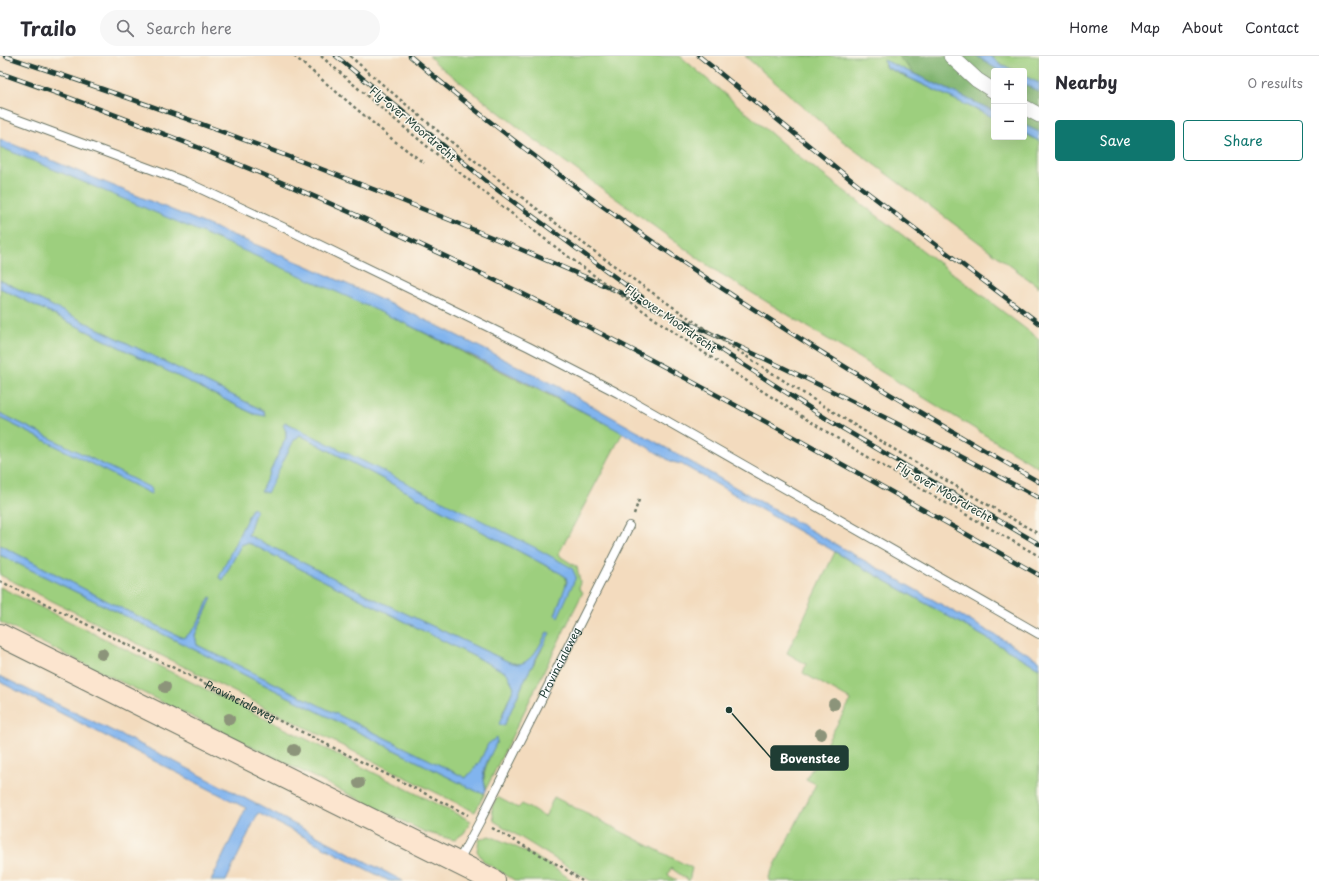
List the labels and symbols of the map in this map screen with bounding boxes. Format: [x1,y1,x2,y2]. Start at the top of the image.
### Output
street label: Fly-over Moordrecht [366,82,461,165]
street label: Fly-over Moordrecht [622,281,721,357]
street label: Fly-over Moordrecht [893,457,996,526]
street label: Provincialeweg [534,624,585,701]
street label: Provincialeweg [202,676,279,726]
callout: Bovenstee [771,746,848,770]
text: Bovenstee [780,749,841,767]

